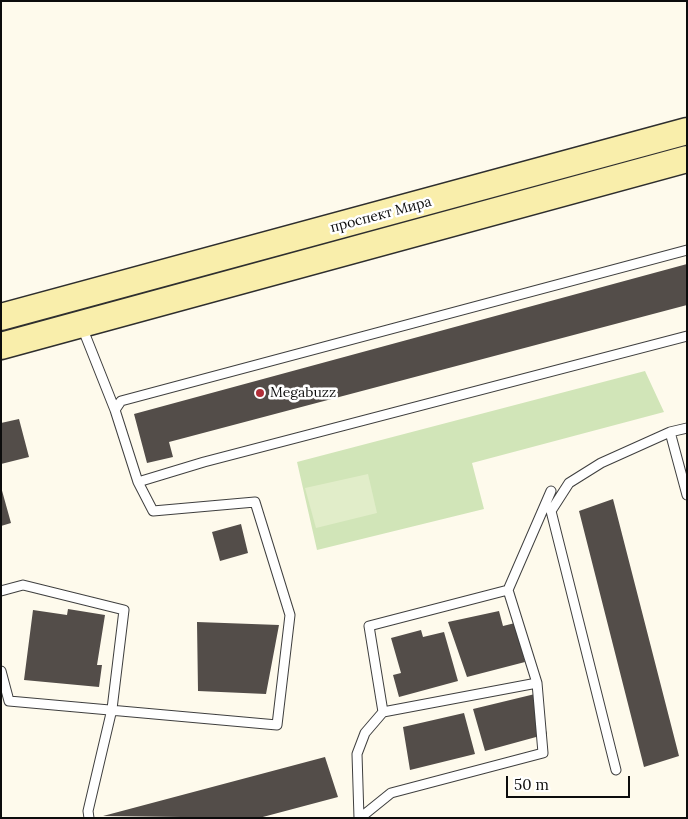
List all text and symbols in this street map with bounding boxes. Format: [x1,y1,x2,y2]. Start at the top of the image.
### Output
street label: проспект Мира [329,193,433,237]
place label: Megabuzz [270,385,336,401]
marker: Megabuzz [254,387,266,399]
scale bar [508,766,632,798]
text: 50 m [514,775,549,794]

